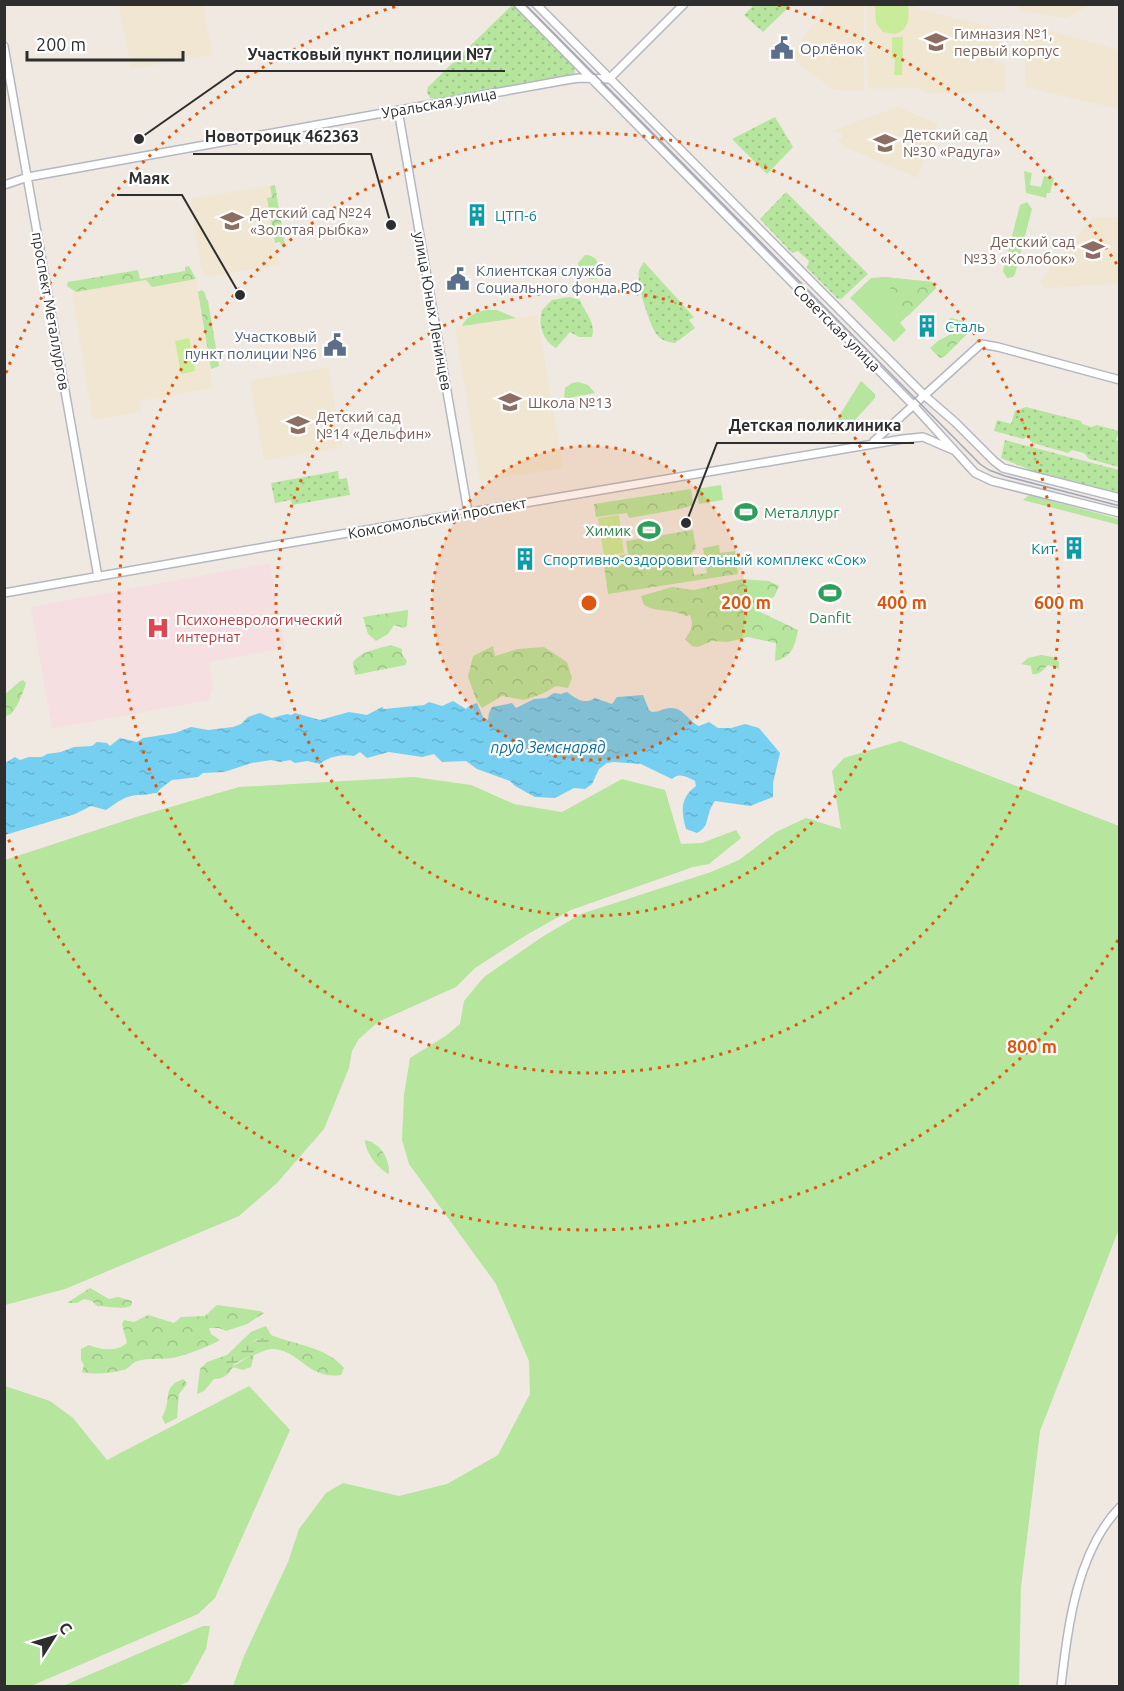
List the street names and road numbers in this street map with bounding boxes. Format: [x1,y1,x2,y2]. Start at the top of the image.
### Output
street label: Уральская улица [380,85,498,121]
street label: улица Юных Ленинцев [411,230,455,392]
street label: проспект Металлургов [29,231,73,391]
street label: Советская улица [790,281,884,375]
street label: Комсомольский проспект [346,494,528,542]

